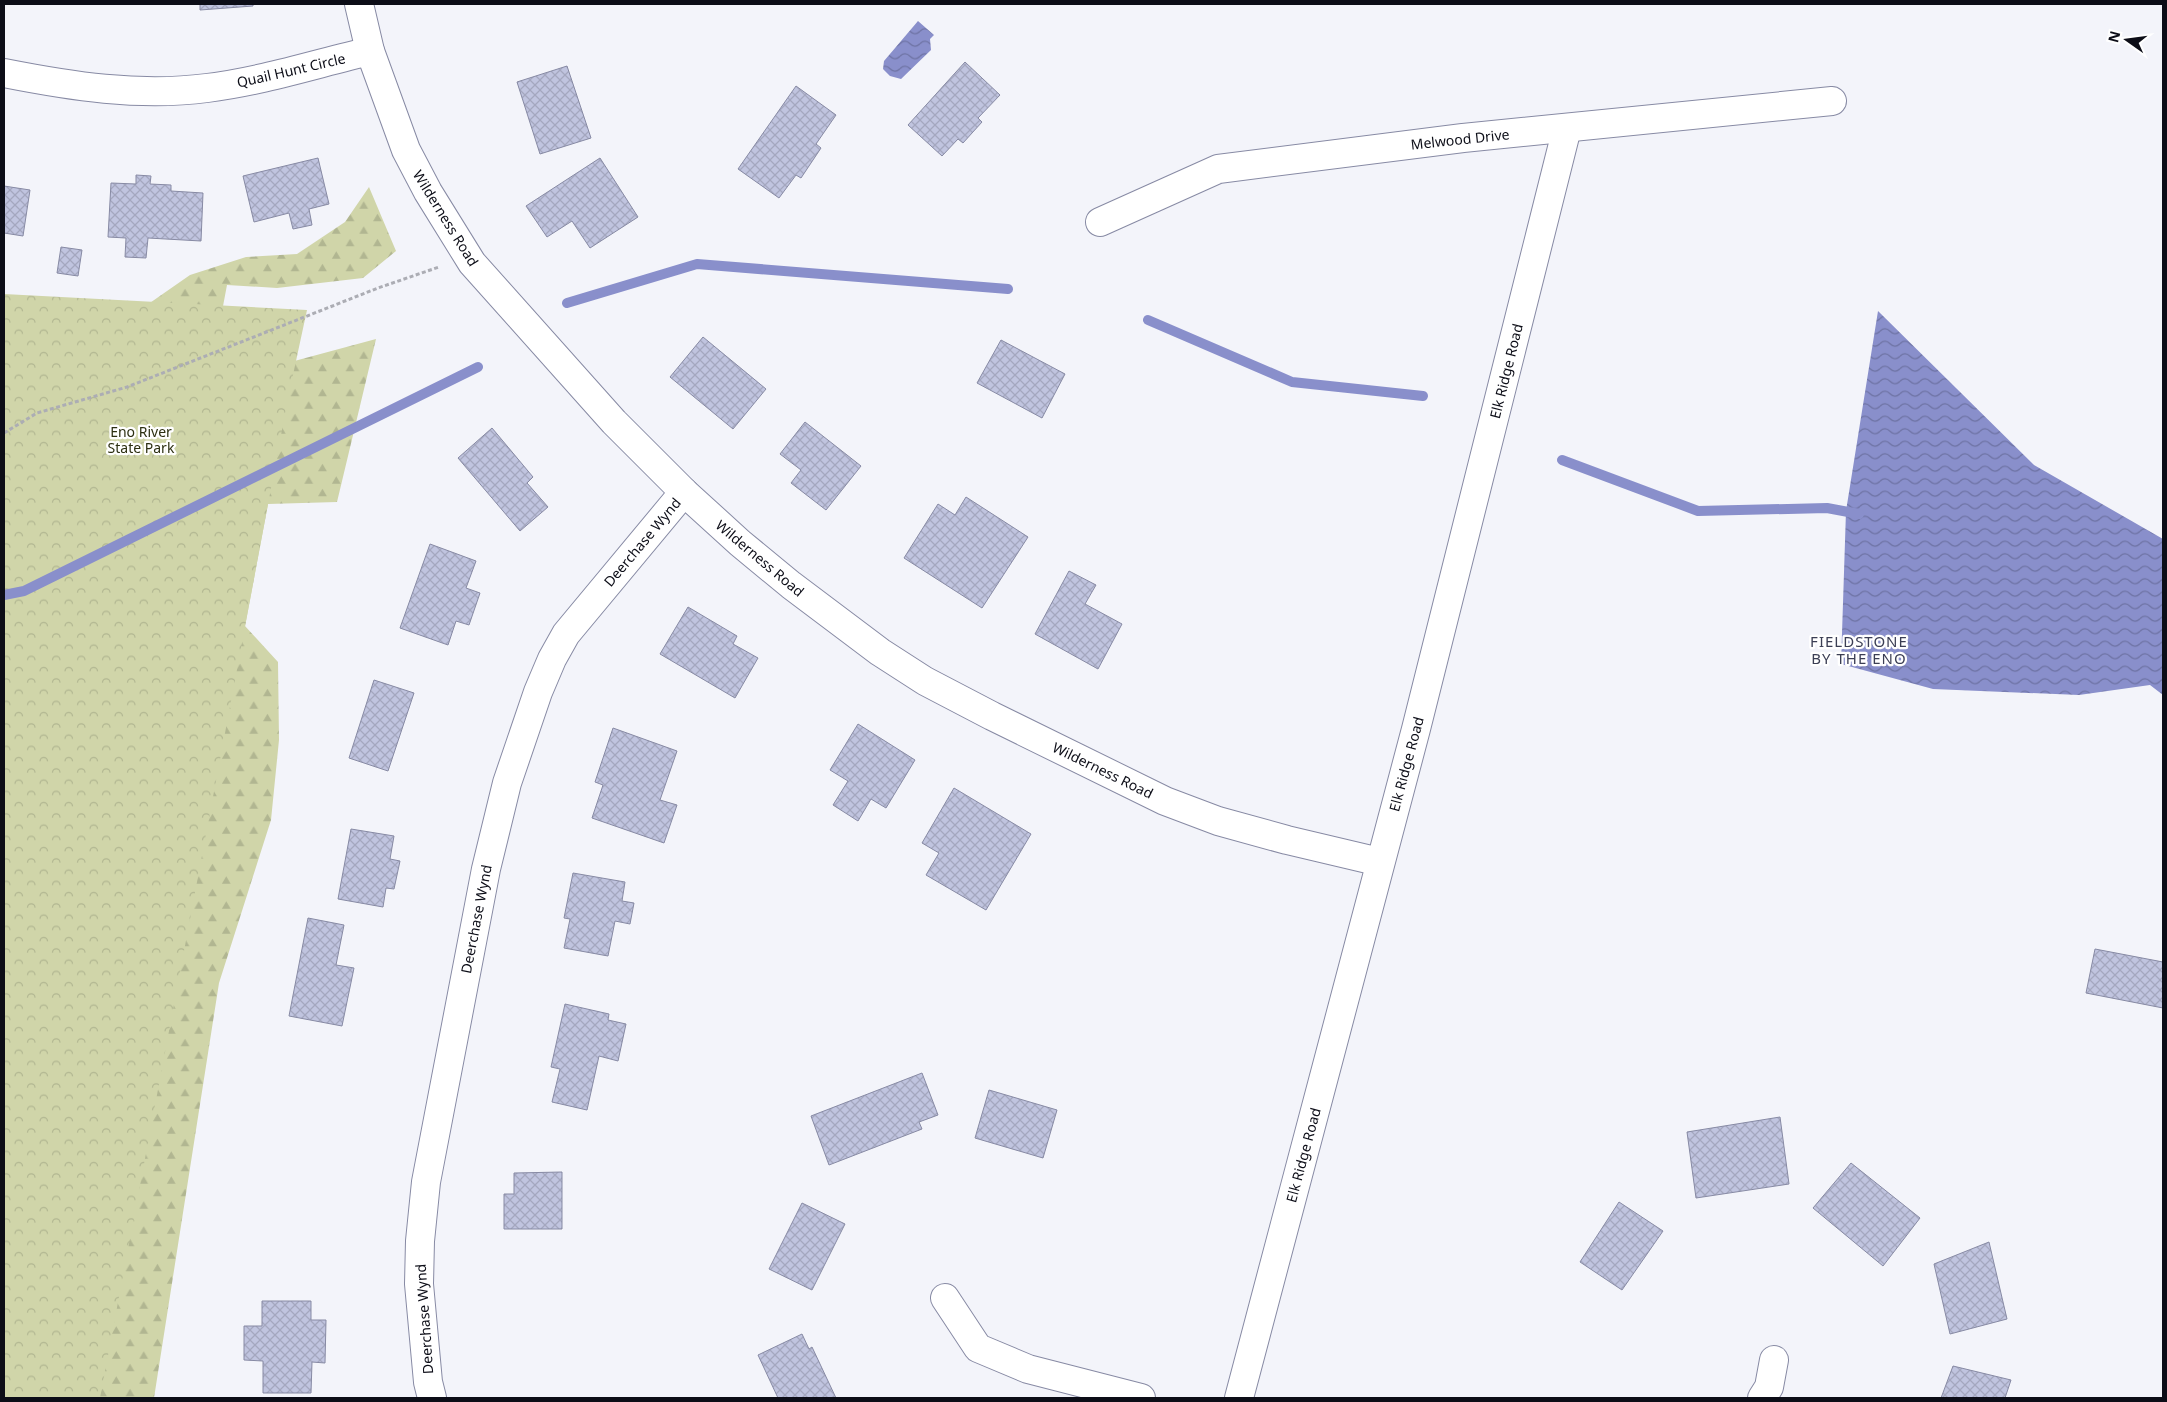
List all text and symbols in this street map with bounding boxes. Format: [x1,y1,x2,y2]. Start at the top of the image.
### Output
north arrow [2102,15,2152,65]
text: N [2103,29,2124,45]
street label: Quail Hunt Circle [235,48,347,92]
street label: Melwood Drive [1410,124,1510,154]
street label: Wilderness Road [409,166,483,270]
street label: Elk Ridge Road [1485,322,1527,420]
park label: Eno River State Park [108,422,175,457]
street label: Deerchase Wynd [599,494,685,590]
street label: Wilderness Road [712,515,808,601]
district label: FIELDSTONE BY THE ENO [1810,631,1908,668]
street label: Elk Ridge Road [1384,715,1428,813]
street label: Wilderness Road [1050,737,1156,803]
street label: Deerchase Wynd [456,863,496,975]
street label: Elk Ridge Road [1281,1106,1325,1204]
street label: Deerchase Wynd [411,1263,437,1375]

